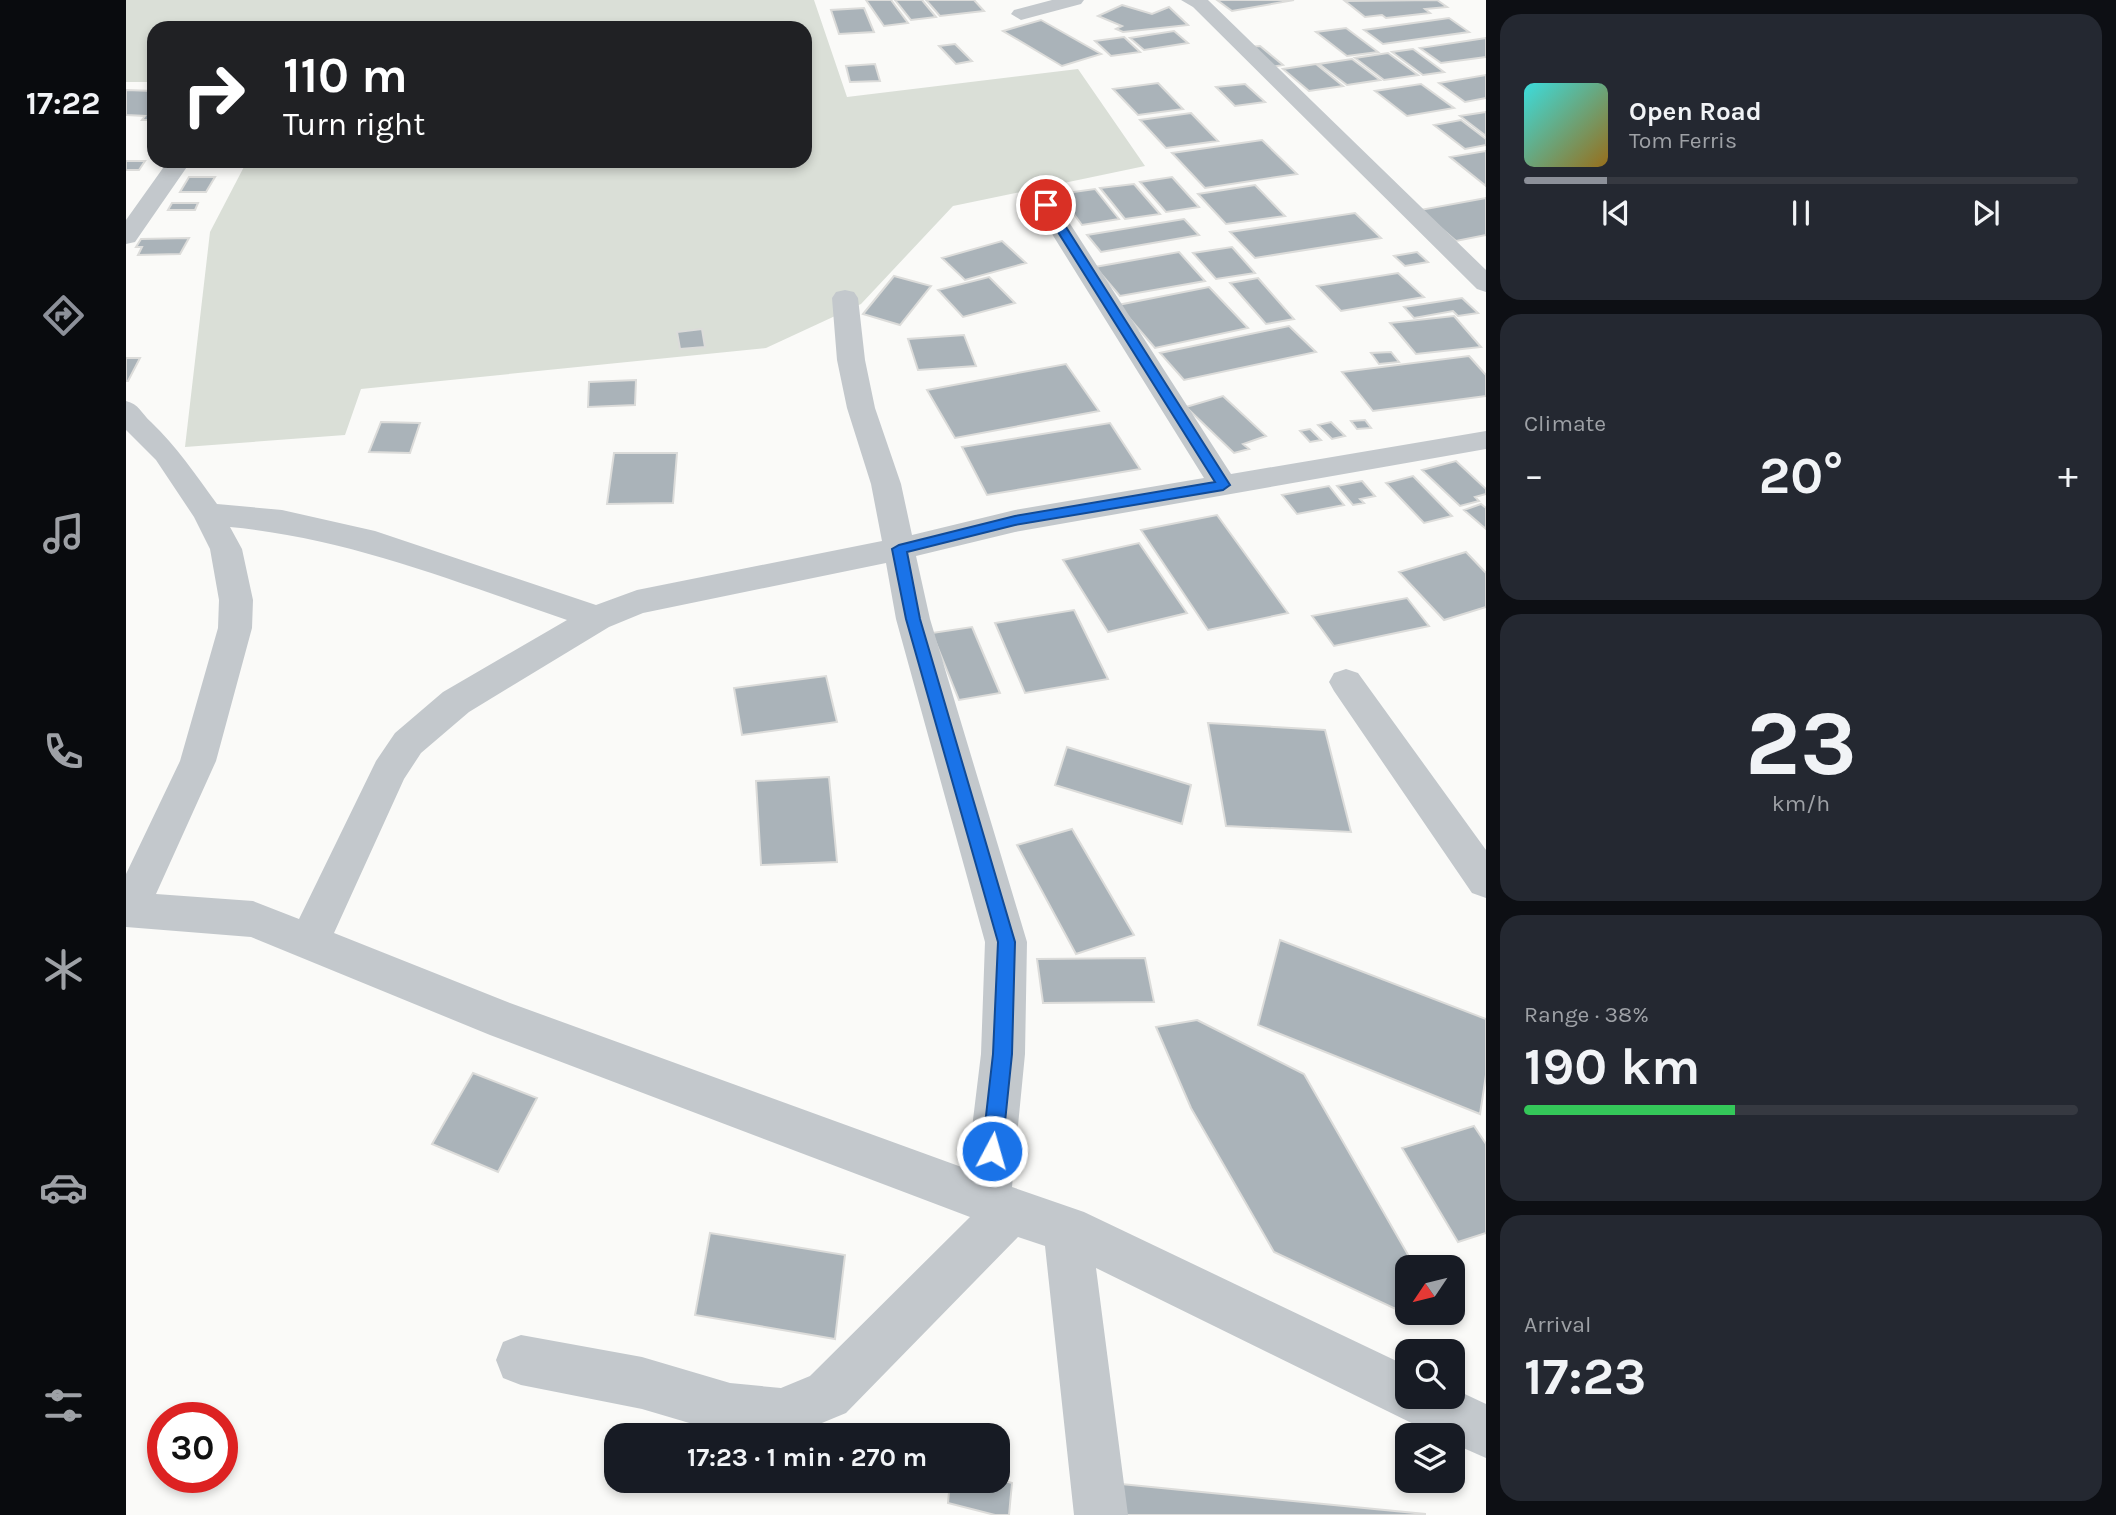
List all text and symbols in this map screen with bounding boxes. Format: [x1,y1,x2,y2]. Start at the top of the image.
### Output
text: 110 m [283,47,408,104]
icon: right [168,49,259,140]
text: 17:22 [26,85,100,122]
text: Open Road [1629,96,1762,127]
text: Turn right [283,106,425,143]
text: Tom Ferris [1629,127,1737,154]
pin [1016,175,1076,235]
icon: arrive [1027,186,1065,224]
icon: previous [1597,194,1635,232]
icon: pause [1782,194,1820,232]
icon: next [1967,194,2005,232]
icon: directions [39,291,88,340]
text: Climate [1524,410,1606,437]
text: 20° [1759,445,1843,506]
text: − [1524,453,1544,498]
text: + [2058,453,2078,498]
icon: music [39,509,88,558]
text: 23 [1745,691,1857,797]
icon: phone [39,727,88,776]
text: km/h [1772,790,1830,817]
icon: climate [39,945,88,994]
text: Range · 38% [1524,1001,1649,1028]
text: 190 km [1524,1036,1700,1097]
position arrow [955,1114,1029,1188]
icon: car [39,1163,88,1212]
north arrow [1395,1255,1465,1325]
map controls [1395,1255,1465,1493]
text: Arrival [1524,1311,1591,1338]
button: search [1395,1339,1465,1409]
text: 17:23 [1524,1346,1646,1407]
icon: filters [39,1381,88,1430]
speed limit sign: 30 [147,1402,238,1493]
button: layers [1395,1423,1465,1493]
text: 17:23 · 1 min · 270 m [687,1442,927,1473]

